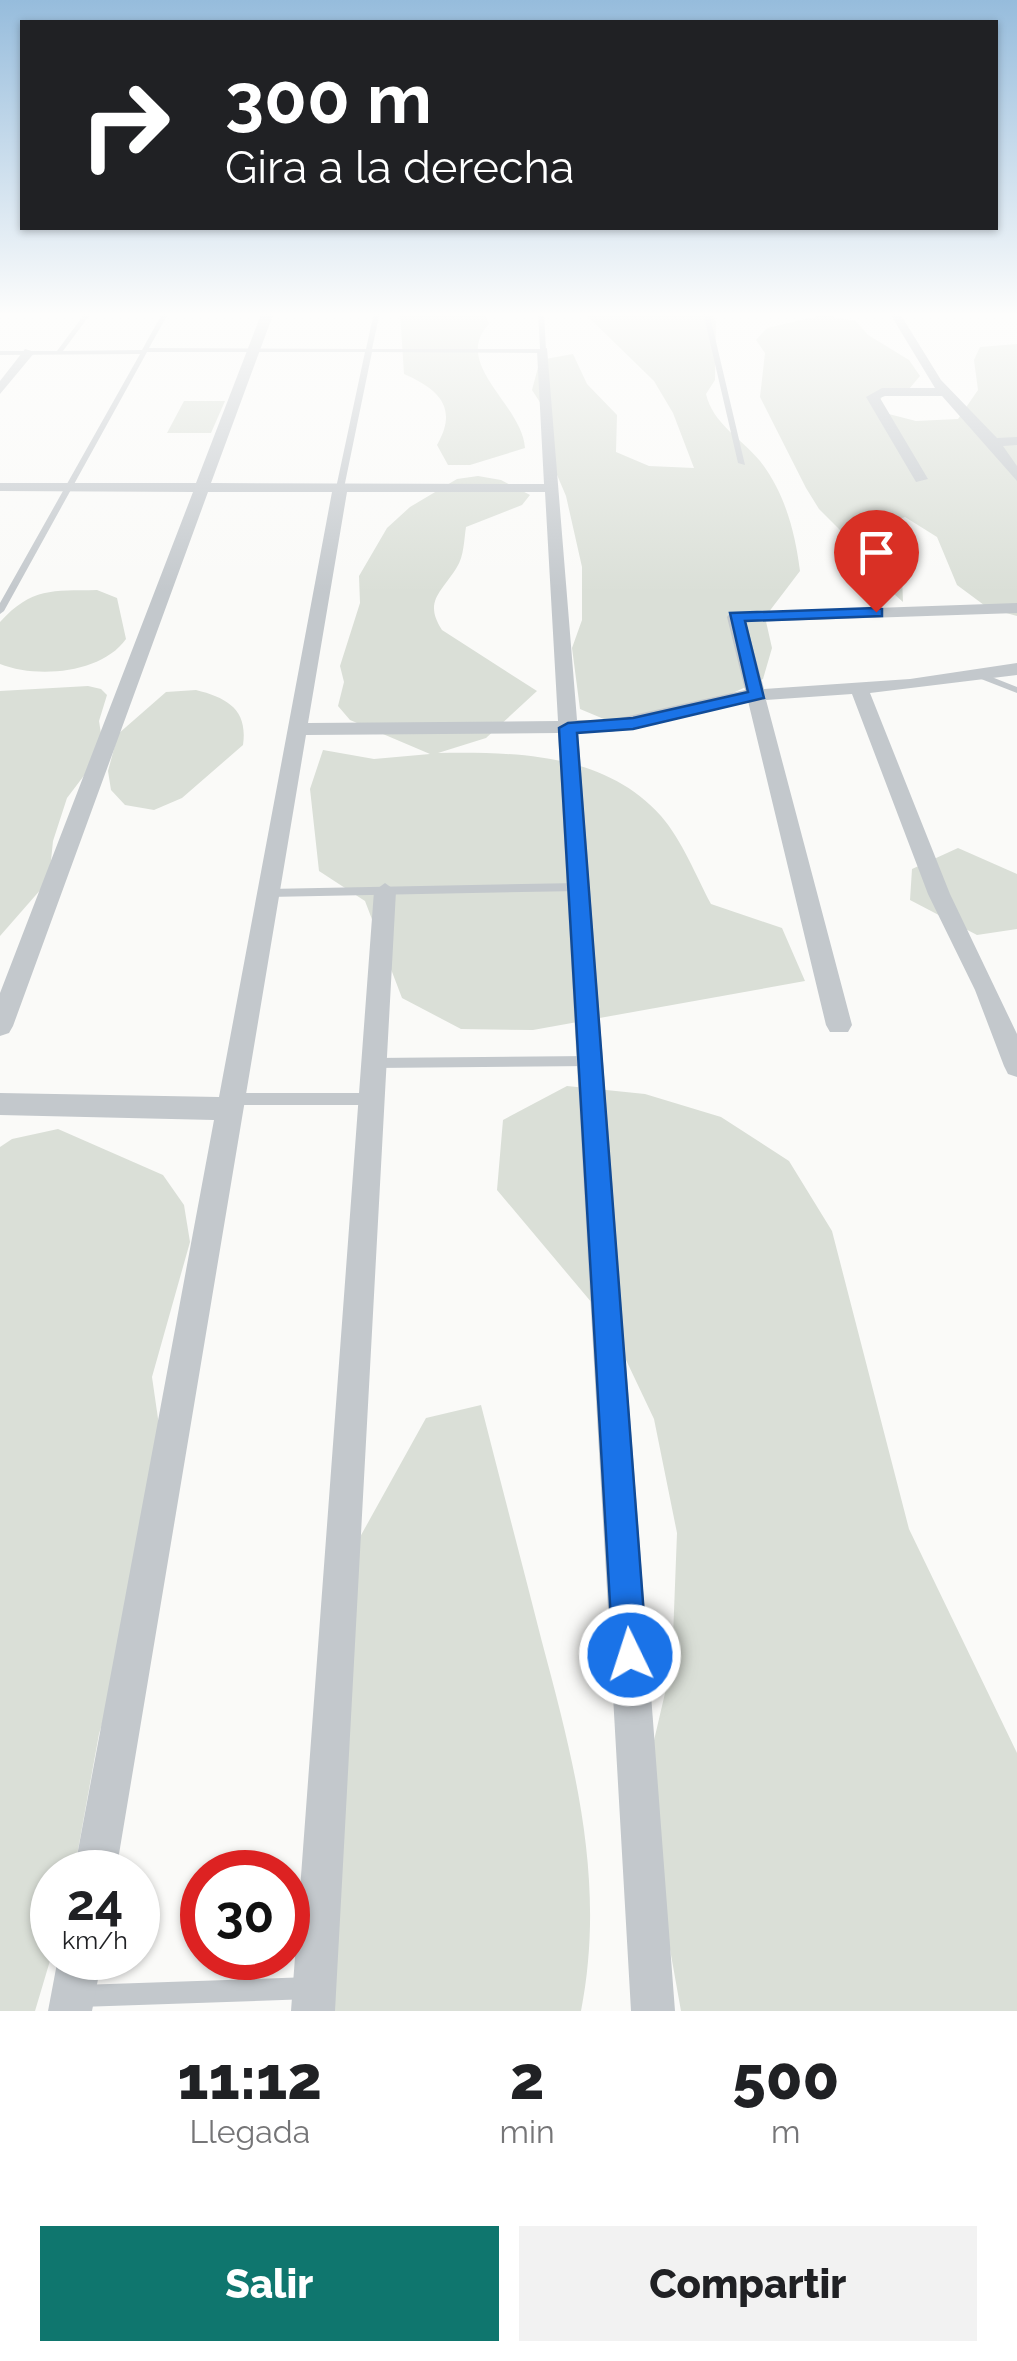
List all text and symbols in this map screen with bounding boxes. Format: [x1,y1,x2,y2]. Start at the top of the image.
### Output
text: 300 m [225,57,432,139]
icon: right [60,60,190,190]
text: Gira a la derecha [225,141,574,194]
pin [834,510,919,613]
icon: arrive [849,525,904,580]
position arrow [578,1603,682,1707]
speed limit sign: 30 [180,1850,310,1980]
text: 24 [67,1873,123,1932]
text: km/h [62,1925,128,1955]
text: 11:12 [178,2043,322,2113]
text: 2 [510,2043,545,2113]
text: 500 [732,2043,839,2113]
text: Llegada [189,2113,310,2150]
text: min [500,2113,555,2150]
text: m [771,2113,801,2150]
button: Salir [40,2226,499,2341]
button: Compartir [519,2226,977,2341]

